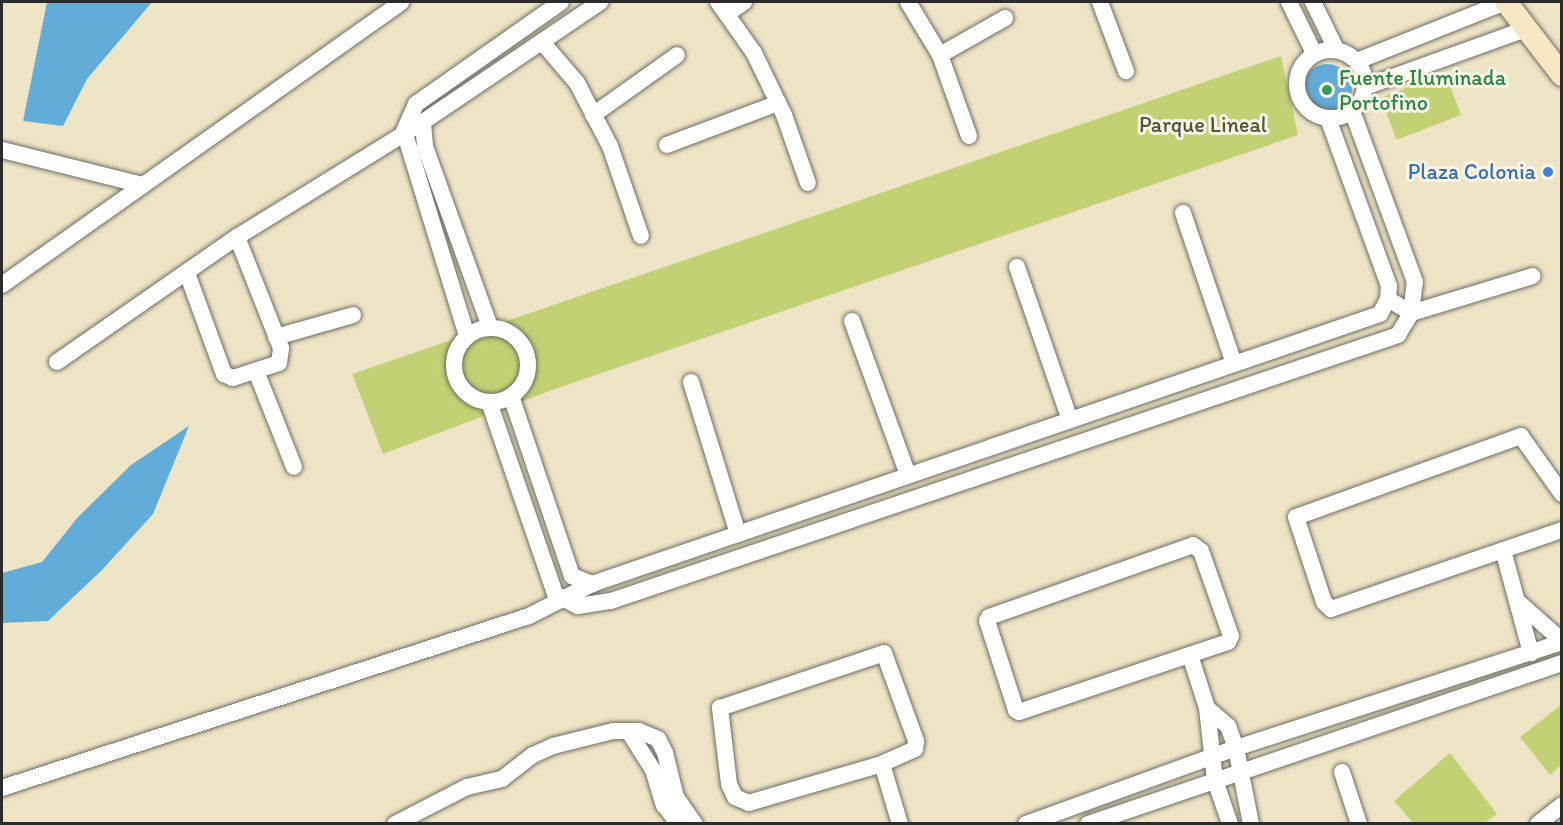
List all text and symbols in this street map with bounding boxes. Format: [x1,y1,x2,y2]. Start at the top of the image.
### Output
place label: Fuente Iluminada Portofino [1339,64,1506,116]
marker: Fuente Iluminada Portofino [1320,83,1334,97]
park label: Parque Lineal [1139,112,1267,138]
place label: Plaza Colonia [1408,159,1536,185]
marker: Plaza Colonia [1541,165,1555,179]

